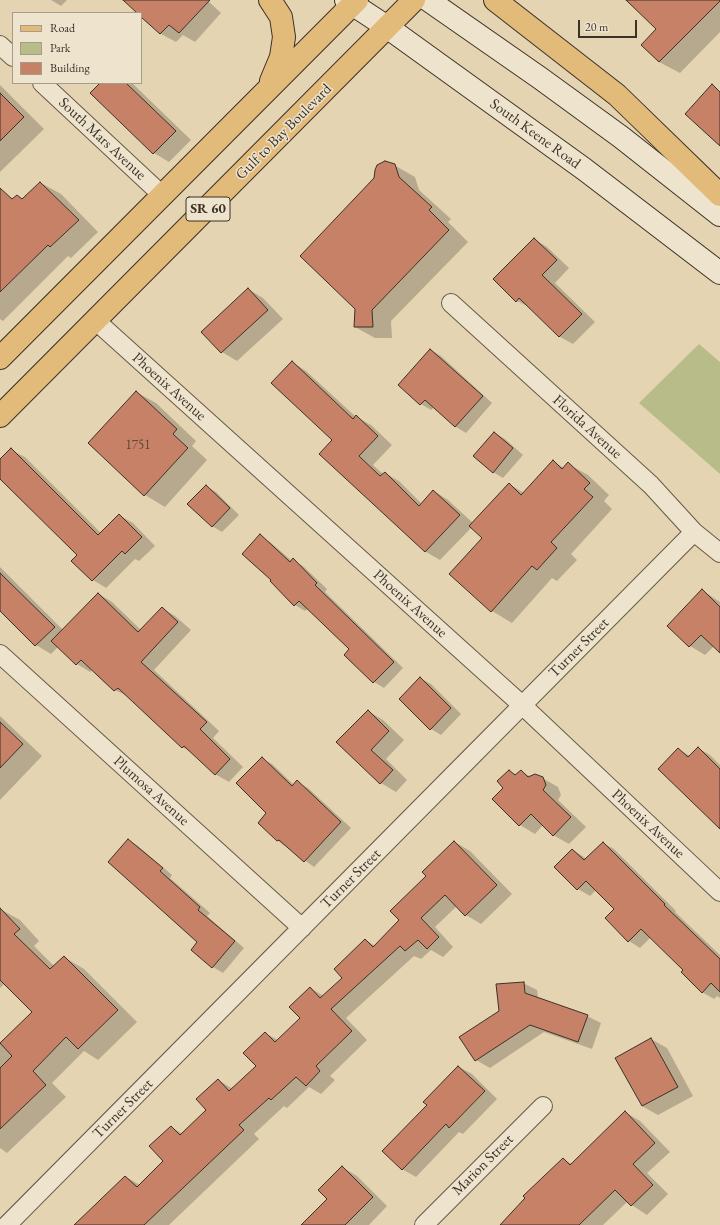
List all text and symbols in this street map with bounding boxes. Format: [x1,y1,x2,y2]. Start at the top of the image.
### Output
legend [12,12,142,84]
scale bar [580,12,639,38]
text: 20 m [585,19,608,35]
text: Road [50,20,75,36]
text: Park [50,40,70,56]
text: Building [50,60,90,76]
street label: Gulf to Bay Boulevard [232,80,336,184]
street label: South Mars Avenue [55,94,149,184]
street label: South Keene Road [486,95,584,173]
road number: SR 60 [186,197,230,221]
street label: Phoenix Avenue [128,349,210,425]
street label: Florida Avenue [549,391,625,463]
house number: 1751 [126,437,150,453]
street label: Phoenix Avenue [369,566,451,642]
street label: Turner Street [545,614,613,682]
street label: Plumosa Avenue [109,752,193,830]
street label: Phoenix Avenue [608,786,688,862]
street label: Turner Street [317,845,385,913]
street label: Turner Street [89,1075,157,1143]
street label: Marion Street [449,1131,517,1199]

